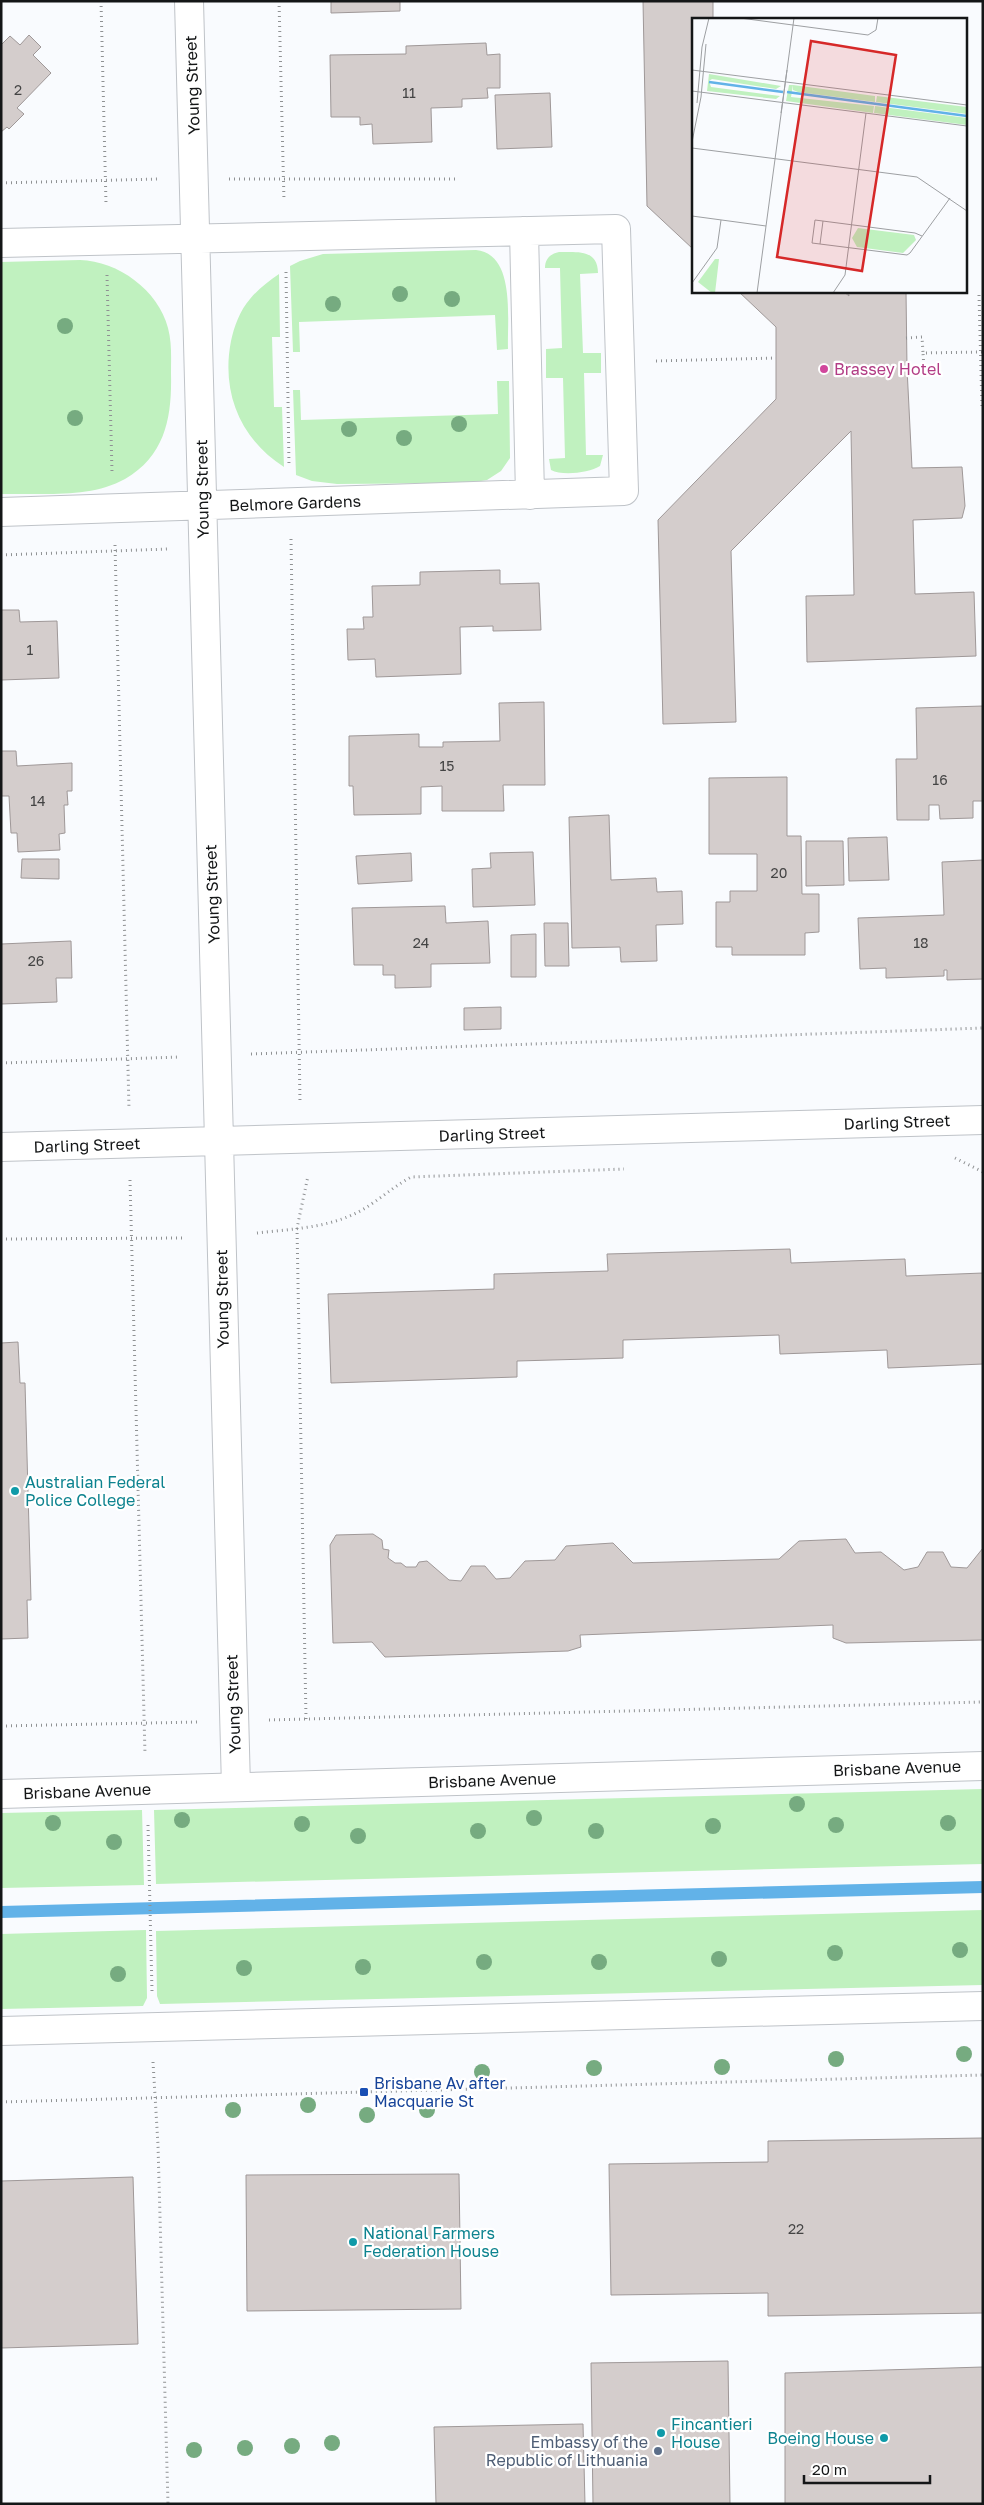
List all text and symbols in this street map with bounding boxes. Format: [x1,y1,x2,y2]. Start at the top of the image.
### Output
inset map [692,18,966,292]
street label: Young Street [180,35,204,135]
house number: 2 [14,81,22,98]
house number: 11 [402,84,416,101]
place label: Brassey Hotel [834,359,941,379]
marker: Brassey Hotel [818,363,830,375]
street label: Young Street [191,439,213,539]
street label: Belmore Gardens [229,491,361,515]
house number: 1 [27,641,34,658]
house number: 15 [440,757,454,774]
house number: 16 [932,771,948,788]
house number: 14 [30,792,46,809]
street label: Young Street [200,844,224,944]
house number: 20 [771,864,787,881]
house number: 24 [413,934,429,951]
house number: 18 [913,934,929,951]
house number: 26 [28,952,44,969]
street label: Darling Street [843,1110,951,1134]
street label: Darling Street [438,1122,546,1146]
street label: Darling Street [33,1133,141,1157]
street label: Young Street [211,1249,233,1349]
place label: Australian Federal Police College [25,1472,165,1510]
marker: Australian Federal Police College [9,1485,21,1497]
street label: Young Street [221,1654,245,1754]
street label: Brisbane Avenue [833,1756,961,1780]
street label: Brisbane Avenue [428,1768,556,1792]
street label: Brisbane Avenue [23,1779,151,1803]
place label: Brisbane Av after Macquarie St [374,2073,505,2111]
marker: Brisbane Av after Macquarie St [358,2086,370,2098]
house number: 22 [788,2220,804,2237]
place label: National Farmers Federation House [363,2223,499,2261]
marker: National Farmers Federation House [347,2236,359,2248]
place label: Fincantieri House [671,2414,753,2452]
marker: Fincantieri House [655,2427,667,2439]
place label: Boeing House [767,2428,874,2448]
place label: Embassy of the Republic of Lithuania [486,2432,648,2470]
marker: Boeing House [878,2432,890,2444]
marker: Embassy of the Republic of Lithuania [652,2445,664,2457]
scale bar [804,2452,930,2484]
text: 20 m [812,2460,847,2478]

